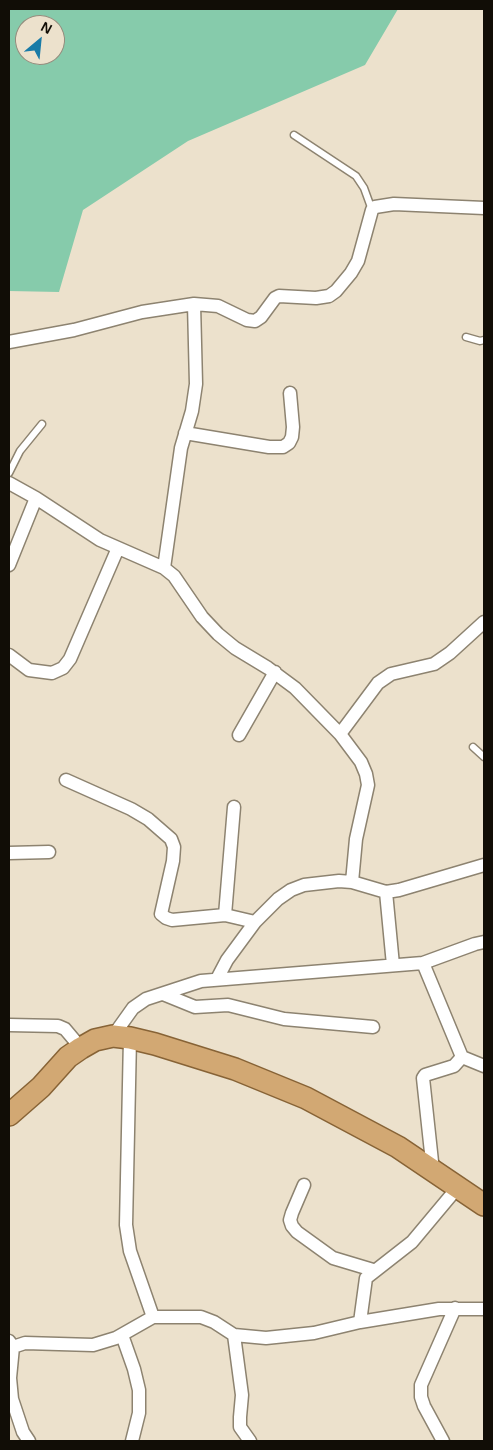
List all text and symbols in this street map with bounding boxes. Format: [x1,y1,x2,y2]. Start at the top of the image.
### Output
north arrow [15,15,65,65]
text: N [38,18,55,37]

